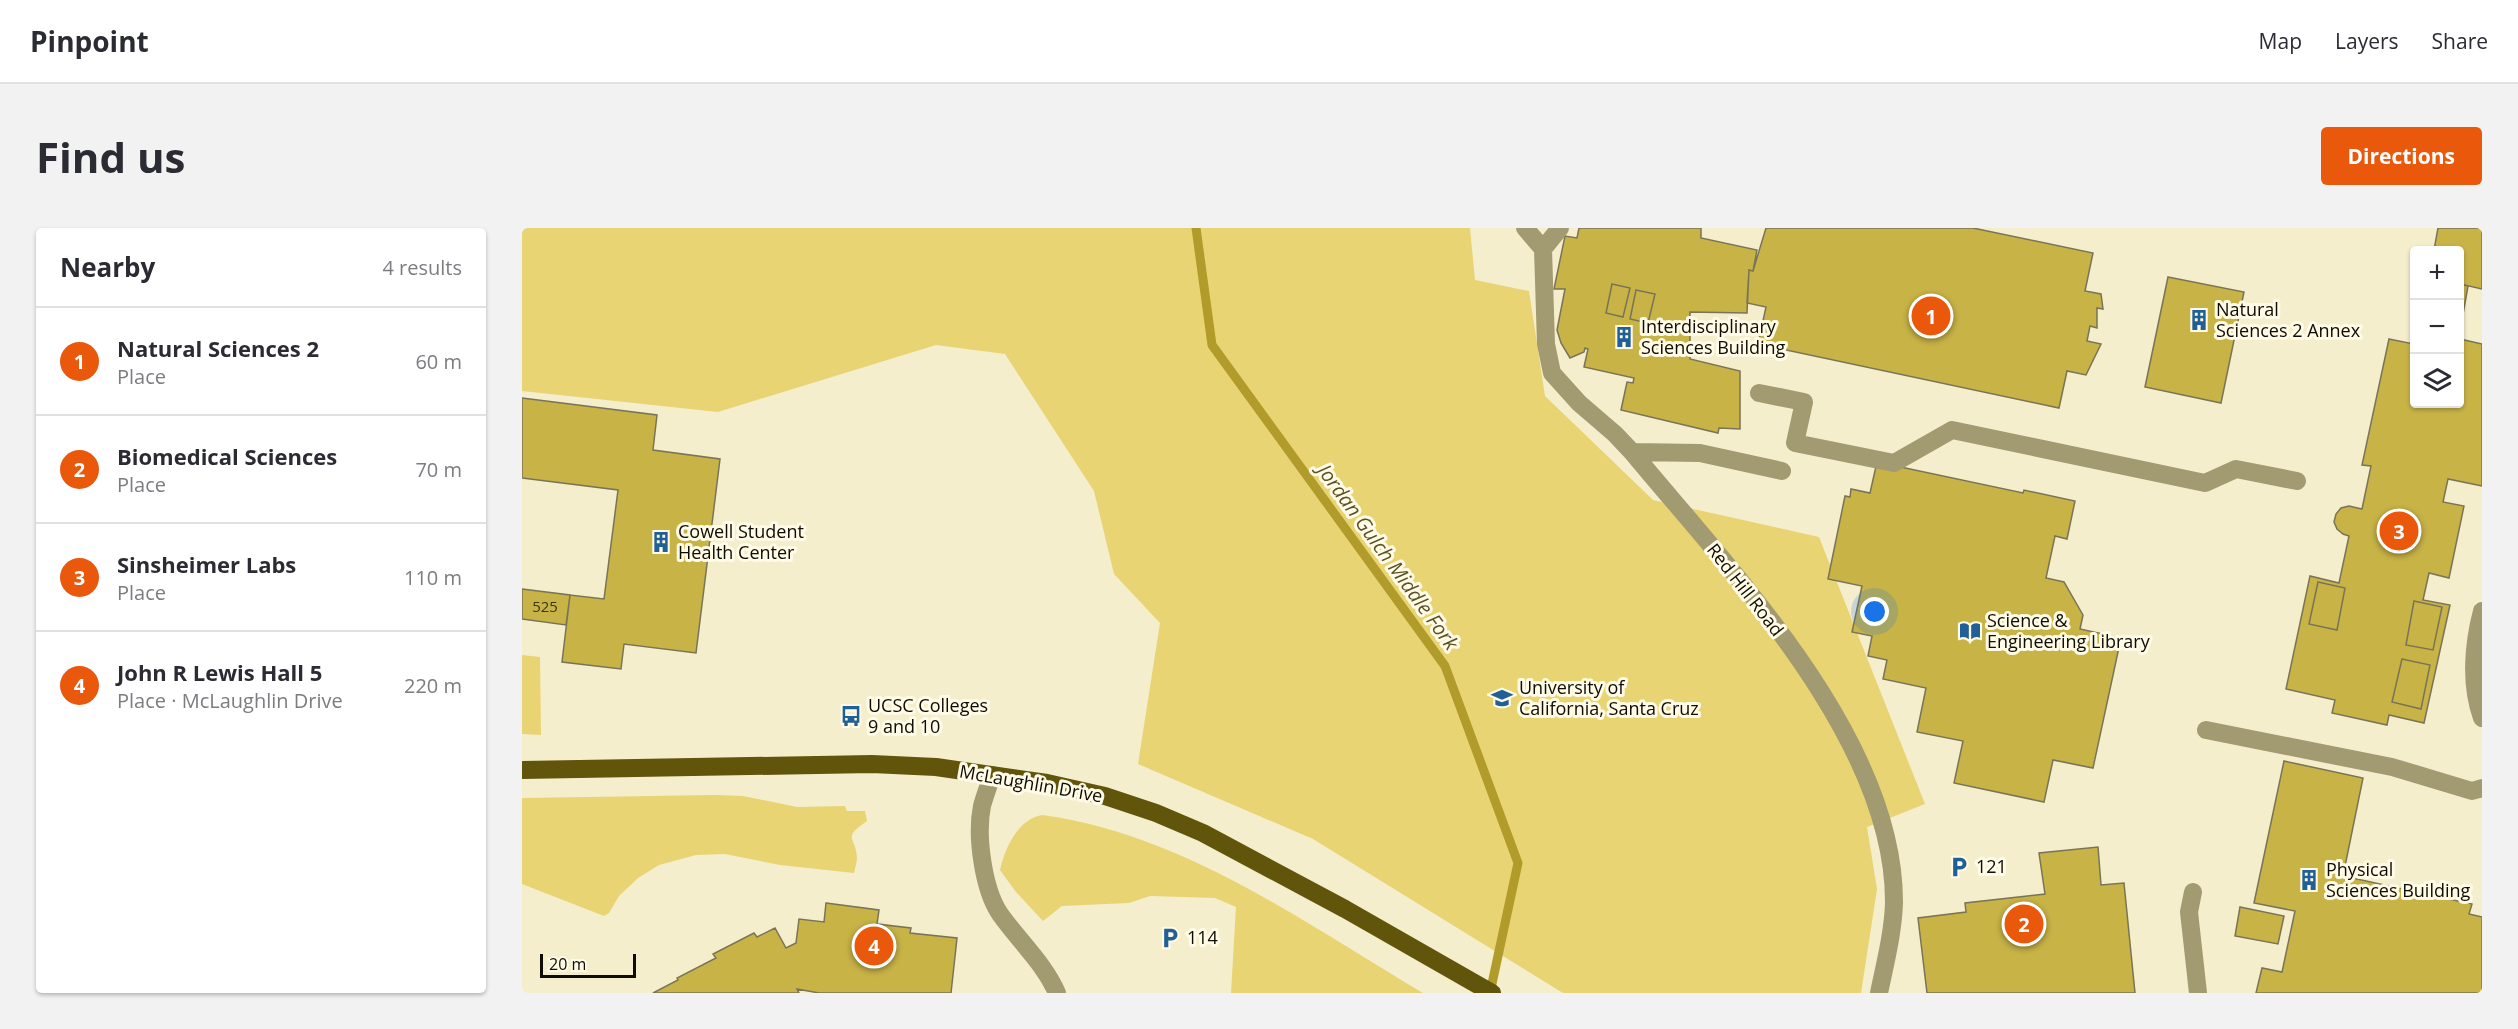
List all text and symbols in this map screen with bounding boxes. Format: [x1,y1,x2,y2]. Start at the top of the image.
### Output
text: Pinpoint [30,22,149,60]
text: Map [2259,27,2302,55]
text: Layers [2335,27,2399,55]
text: Share [2432,27,2488,55]
button: Directions [2321,127,2482,185]
text: Find us [36,128,185,185]
map controls [2410,246,2464,408]
button: + [2410,246,2464,300]
text: Nearby [60,249,155,285]
text: 4 results [382,254,462,281]
pin: 1 [1912,294,1950,338]
place label: Natural Sciences 2 Annex [2216,297,2361,342]
button: − [2410,300,2464,354]
building icon: Natural Sciences 2 Annex [2187,308,2211,332]
place label: Interdisciplinary Sciences Building [1641,314,1786,359]
building icon: Interdisciplinary Sciences Building [1612,325,1636,349]
text: Natural Sciences 2 [117,333,319,363]
text: 1 [74,348,85,375]
text: 60 m [415,348,462,375]
button: layers [2410,354,2464,408]
text: Place [117,363,166,390]
text: Biomedical Sciences [117,441,337,471]
water label: Jordan Gulch Middle Fork [1309,455,1466,656]
text: 2 [74,456,85,483]
text: 70 m [415,456,462,483]
text: Place [117,471,166,498]
pin: 3 [2380,508,2418,554]
place label: Cowell Student Health Center [678,519,804,564]
building icon: Cowell Student Health Center [649,530,673,554]
street label: Red Hill Road [1702,538,1790,641]
text: Sinsheimer Labs [117,549,296,579]
text: 3 [74,564,85,591]
text: 110 m [404,564,462,591]
text: Place [117,579,166,606]
house number: 525 [532,596,558,616]
your location [1860,597,1889,626]
place label: Science & Engineering Library [1987,608,2151,653]
library icon: Science & Engineering Library [1958,619,1982,643]
text: John R Lewis Hall 5 [117,657,322,687]
text: 4 [74,672,85,699]
text: 220 m [404,672,462,699]
place label: University of California, Santa Cruz [1519,675,1699,720]
school or university icon: University of California, Santa Cruz [1490,686,1514,710]
text: Place · McLaughlin Drive [117,687,343,714]
place label: UCSC Colleges 9 and 10 [868,693,988,738]
bus stop icon: UCSC Colleges 9 and 10 [839,704,863,728]
street label: McLaughlin Drive [958,759,1105,807]
place label: 121 [1976,854,2007,878]
parking icon: 121 [1947,855,1971,879]
place label: Physical Sciences Building [2326,857,2471,902]
building icon: Physical Sciences Building [2297,868,2321,892]
pin: 2 [2004,902,2044,946]
pin: 4 [854,924,894,968]
place label: 114 [1187,925,1218,949]
parking icon: 114 [1158,926,1182,950]
scale bar [540,951,636,978]
text: 20 m [549,953,586,975]

